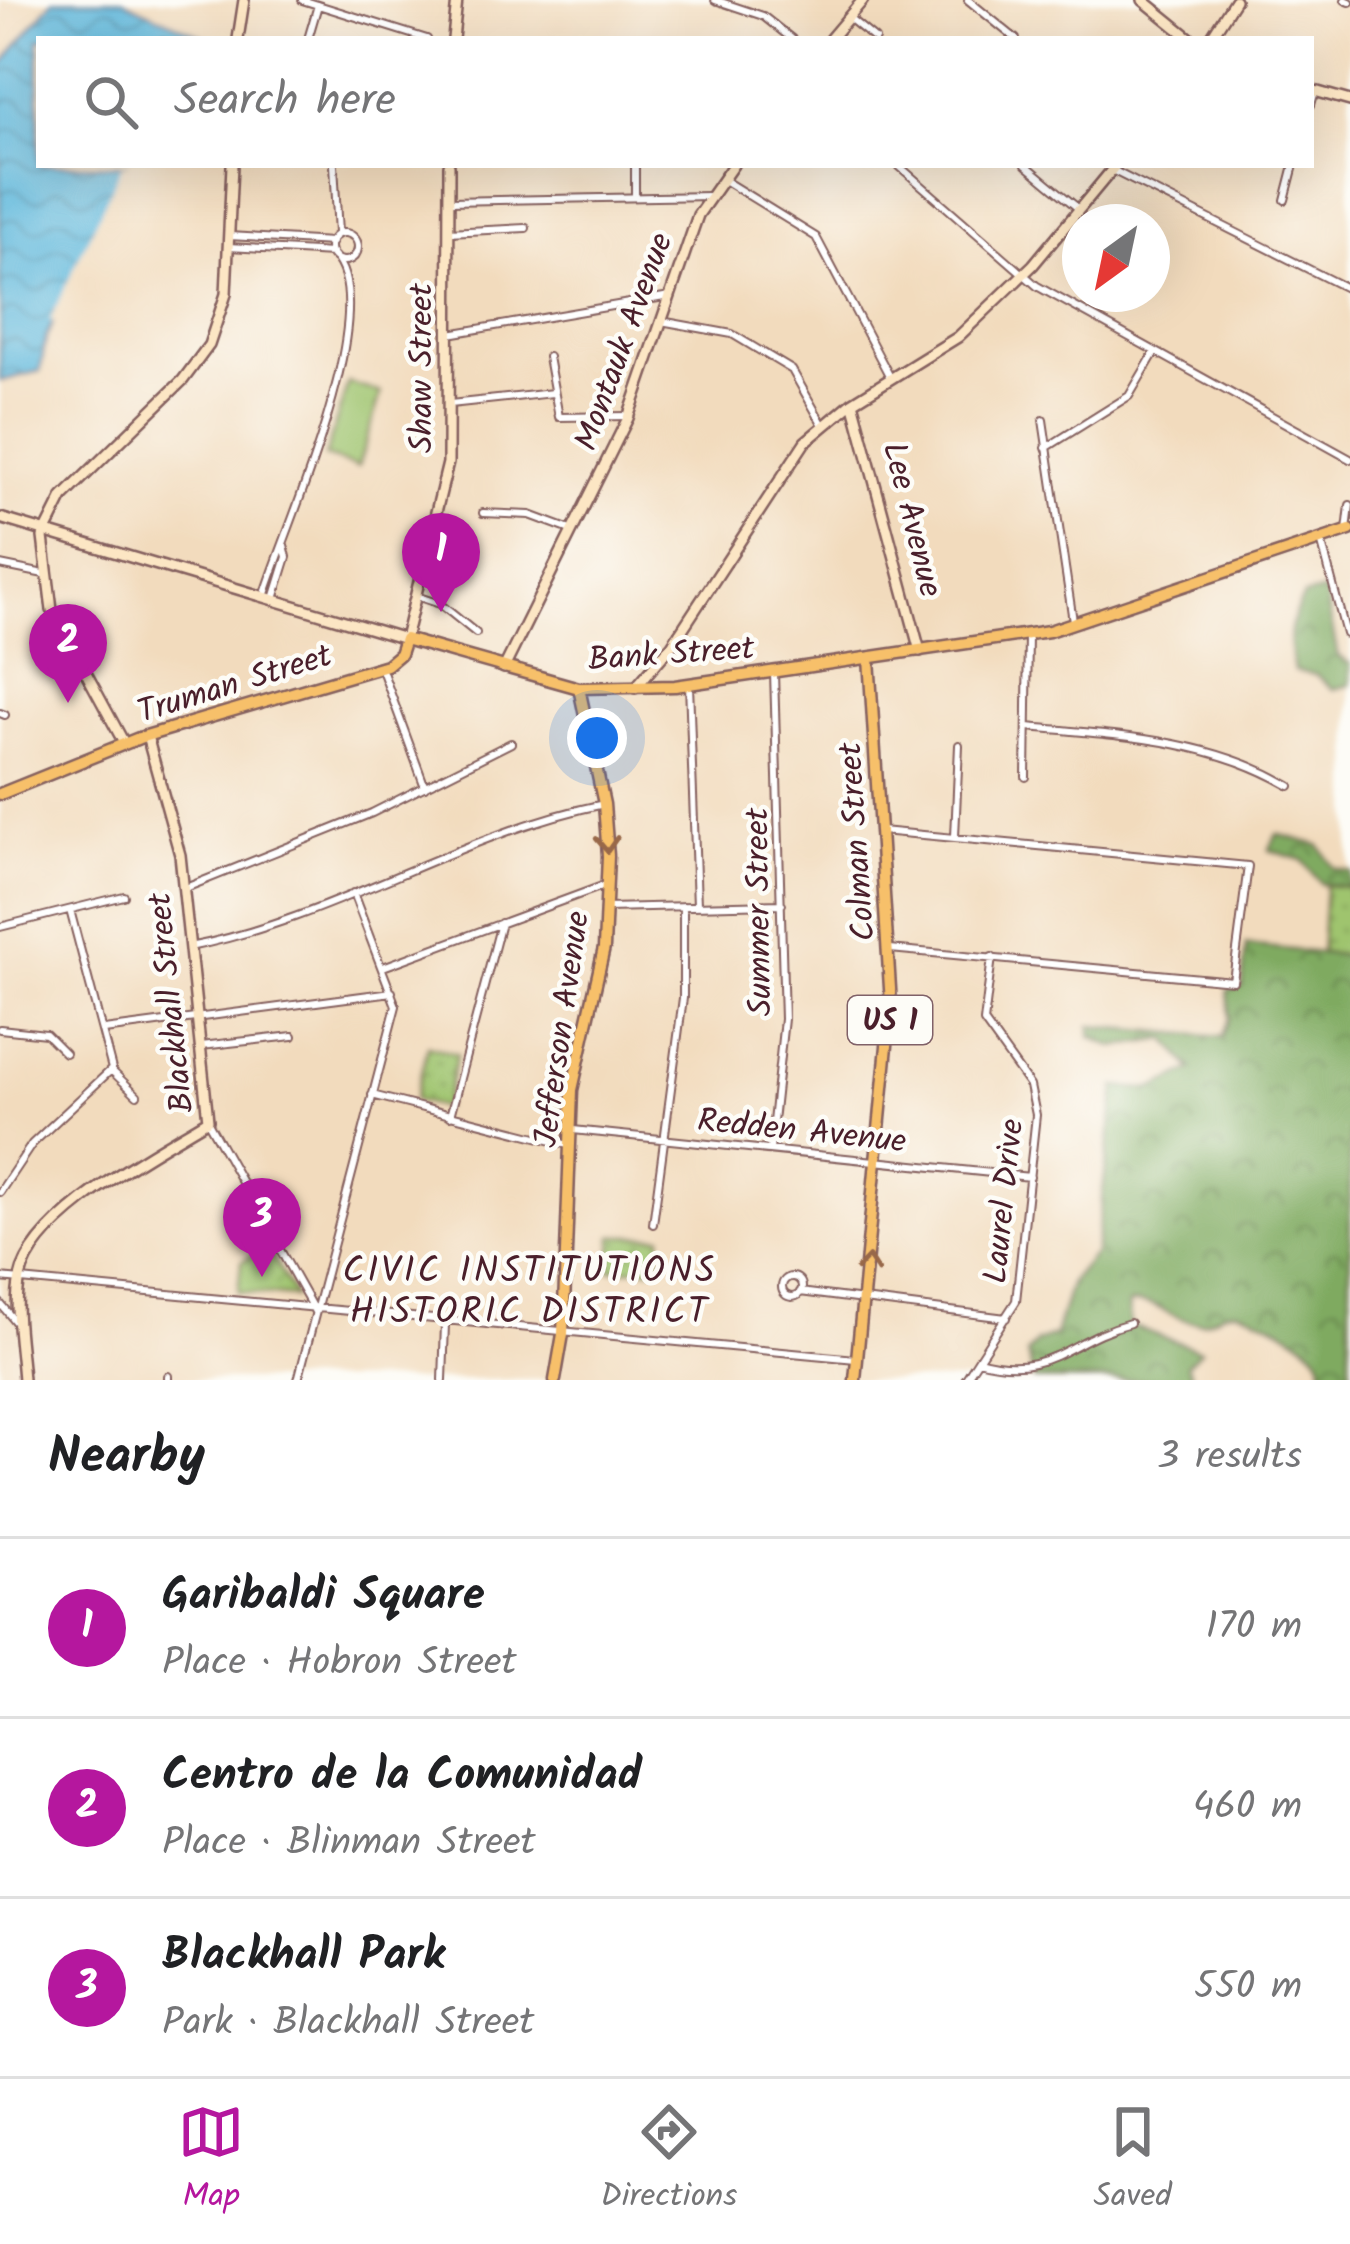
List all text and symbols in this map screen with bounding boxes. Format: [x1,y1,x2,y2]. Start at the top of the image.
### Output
search box [36,36,1314,168]
text: Search here [174,66,396,138]
icon: search [78,69,144,135]
north arrow [1062,204,1170,312]
street label: Montauk Avenue [561,226,689,459]
street label: Shaw Street [397,282,450,453]
street label: Lee Avenue [866,437,955,603]
pin: 1 [402,513,480,612]
pin: 2 [29,604,107,703]
street label: Bank Street [586,623,757,688]
street label: Truman Street [131,630,340,740]
your location [567,708,627,768]
street label: Colman Street [825,739,892,943]
street label: Summer Street [732,806,789,1017]
one-way arrow [594,835,620,854]
street label: Blackhall Street [134,889,210,1115]
street label: Jefferson Avenue [521,908,606,1151]
road number: US 1 [848,996,932,1044]
street label: Redden Avenue [694,1095,909,1170]
street label: Laurel Drive [970,1116,1040,1286]
pin: 3 [223,1178,301,1277]
district label: CIVIC INSTITUTIONS HISTORIC DISTRICT [343,1244,717,1342]
one-way arrow [854,1254,880,1274]
text: Nearby [48,1418,205,1499]
text: 3 results [1157,1427,1302,1489]
text: Garibaldi Square [162,1561,485,1633]
text: 1 [81,1597,93,1659]
text: 170 m [1206,1597,1302,1659]
text: Place · Hobron Street [162,1633,517,1695]
text: Centro de la Comunidad [162,1741,642,1813]
text: 2 [76,1777,98,1839]
text: 460 m [1193,1777,1302,1839]
text: Place · Blinman Street [162,1813,536,1875]
text: Blackhall Park [162,1921,445,1993]
text: 3 [76,1957,98,2019]
text: 550 m [1194,1957,1302,2019]
text: Park · Blackhall Street [162,1993,534,2055]
tab: Map [178,2099,244,2224]
tab: Directions [600,2099,737,2224]
tab: Saved [1094,2099,1172,2224]

